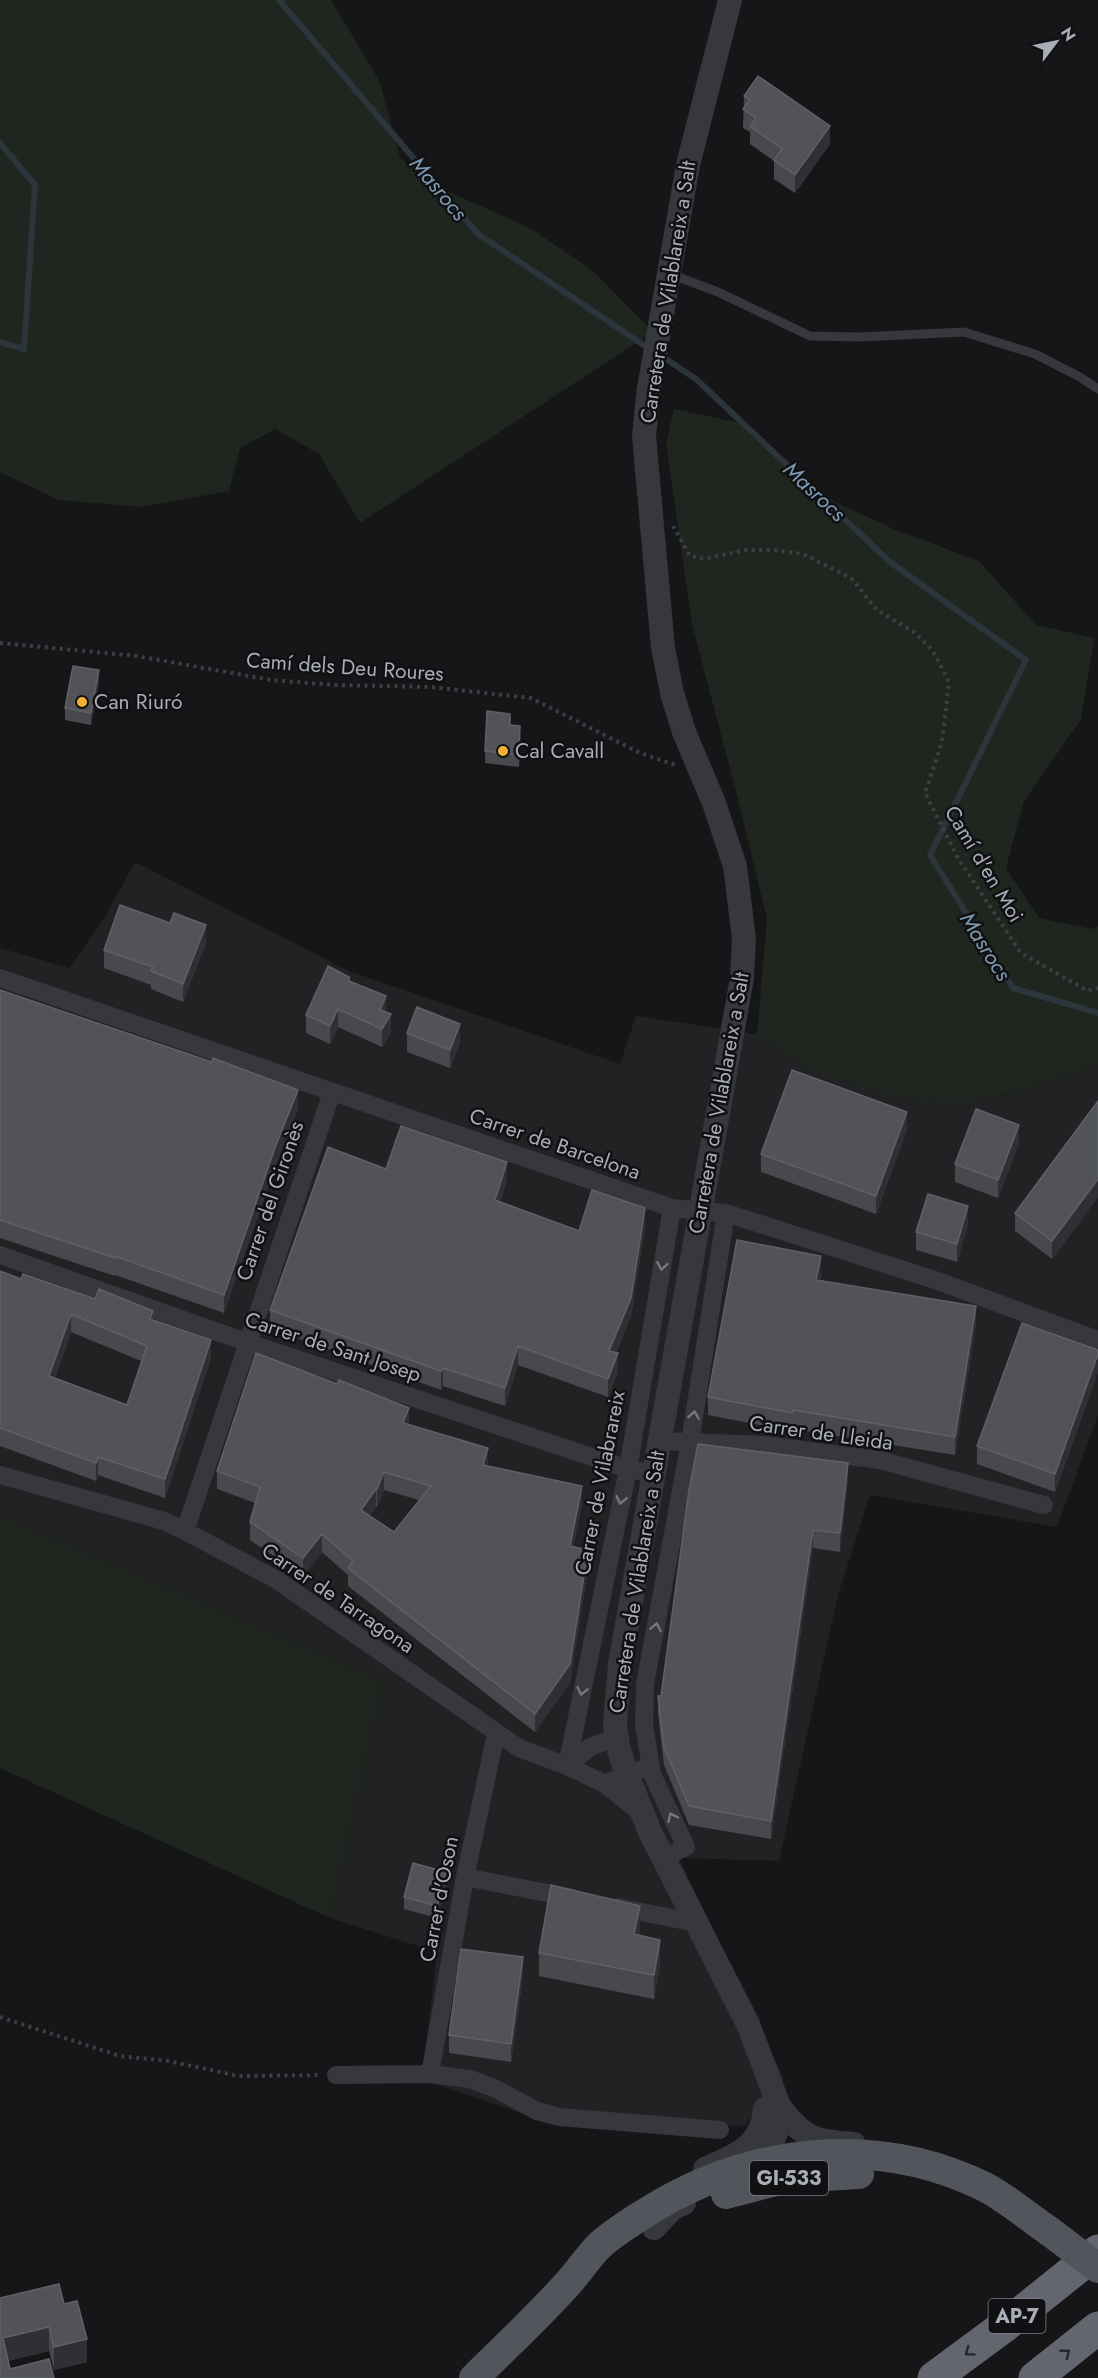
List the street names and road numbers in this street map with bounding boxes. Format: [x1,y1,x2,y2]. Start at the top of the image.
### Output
street label: Carretera de Vilablareix a Salt [632,159,704,425]
street label: Camí dels Deu Roures [245,645,445,689]
street label: Camí d'en Moi [937,800,1031,928]
street label: Carretera de Vilablareix a Salt [681,970,757,1236]
street label: Carrer de Barcelona [466,1101,644,1187]
street label: Carrer del Gironès [229,1117,311,1285]
street label: Carrer de Sant Josep [241,1304,425,1390]
street label: Carrer de Vilabrareix [567,1388,633,1578]
street label: Carrer de Lleida [747,1408,895,1458]
street label: Carretera de Vilablareix a Salt [601,1449,673,1715]
street label: Carrer de Tarragona [255,1536,421,1660]
street label: Carrer d'Oson [412,1833,466,1965]
road number: GI-533 [750,2161,828,2195]
road number: AP-7 [988,2299,1046,2333]

